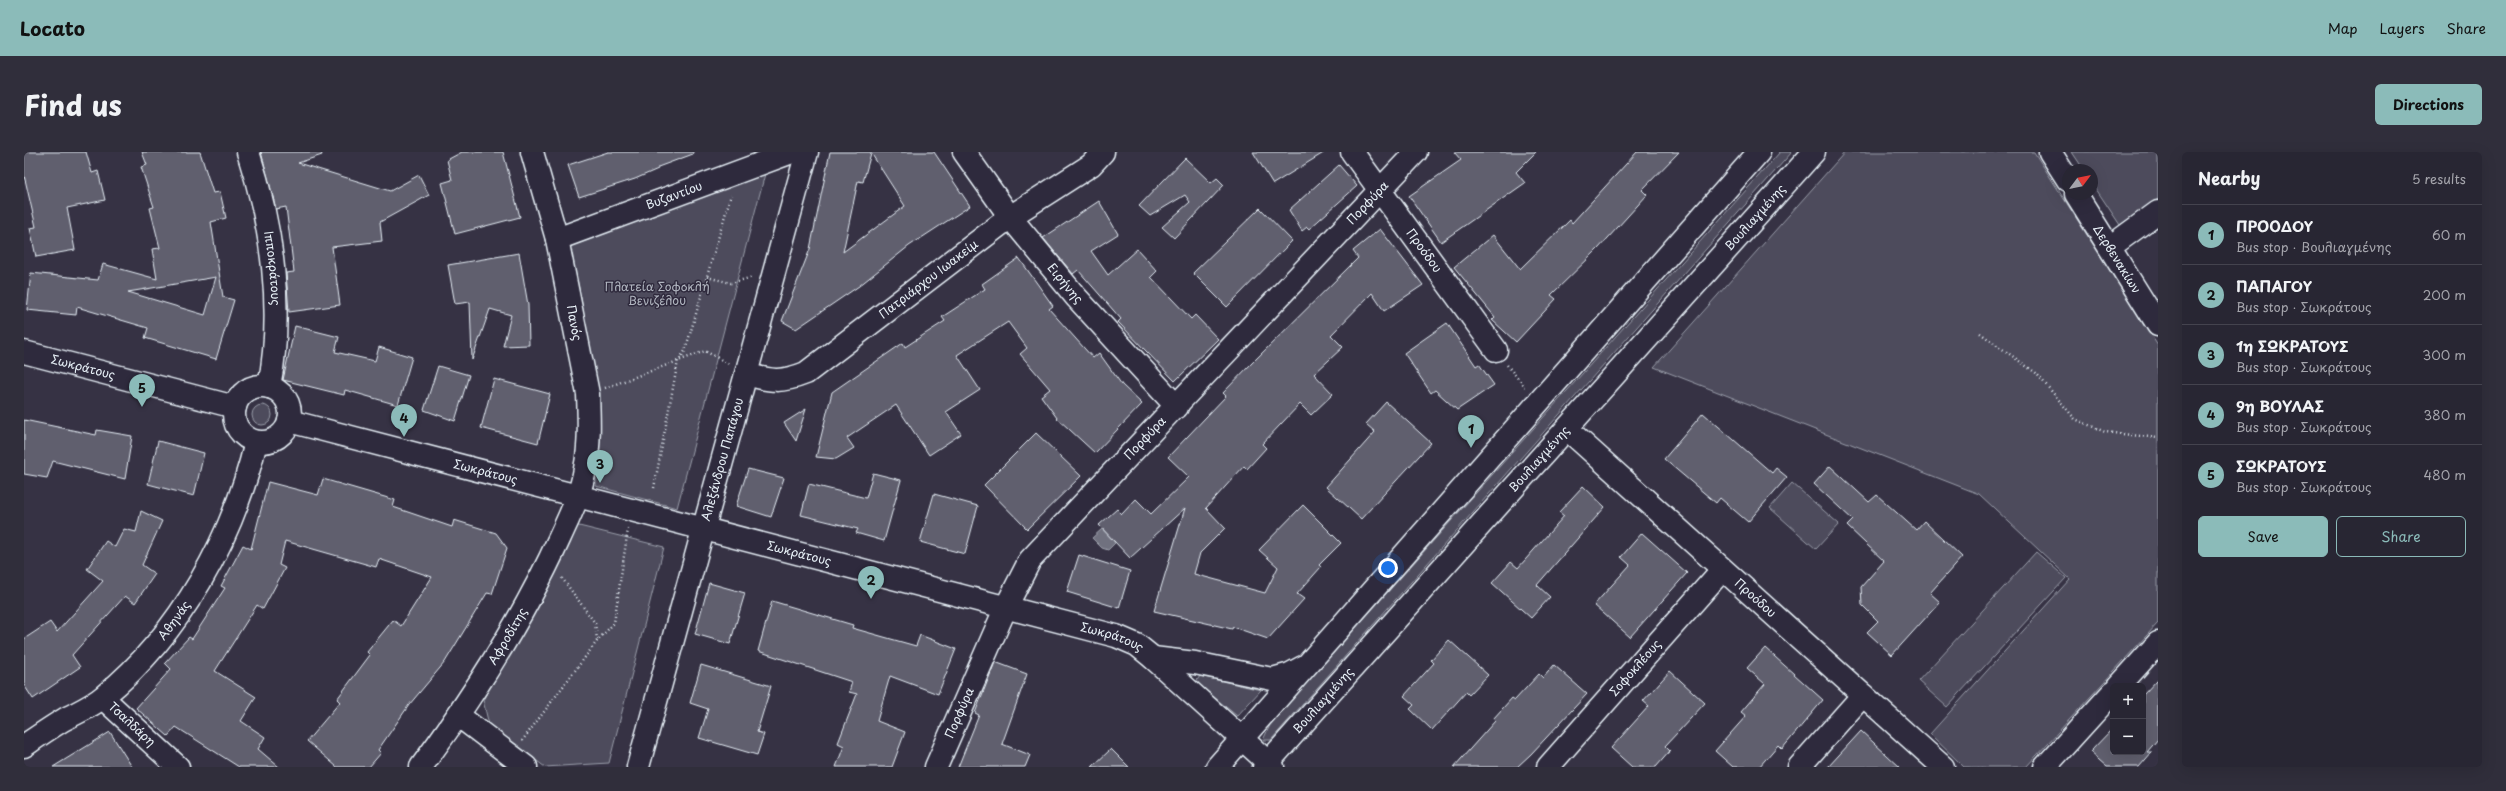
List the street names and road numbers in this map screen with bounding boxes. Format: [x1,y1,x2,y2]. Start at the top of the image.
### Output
street label: Βυζαντίου [643,176,705,213]
street label: Πορφύρα [1342,176,1392,228]
street label: Βουλιαγμένης [1720,180,1789,254]
street label: Δερβενακίων [2089,221,2146,297]
street label: Προόδου [1402,224,1447,276]
street label: Ιπποκράτους [260,229,286,306]
street label: Πατριάρχου Ιωακείμ [875,234,982,322]
street label: Ειρήνης [1044,259,1088,307]
street label: Πανός [563,303,587,342]
street label: Σωκράτους [49,349,117,383]
street label: Αλεξάνδρου Παπάγου [696,395,747,523]
street label: Πορφύρα [1119,412,1170,463]
street label: Βουλιαγμένης [1504,421,1573,496]
street label: Σωκράτους [452,454,520,488]
street label: Σωκράτους [765,536,833,570]
street label: Προόδου [1731,574,1781,621]
street label: Αθηνάς [153,597,194,643]
street label: Αφροδίτης [483,604,531,668]
street label: Σωκράτους [1079,617,1148,655]
street label: Σοφοκλέους [1605,635,1665,700]
street label: Βουλιαγμένης [1288,663,1357,737]
street label: Πορφύρα [940,684,978,741]
street label: Τσαλδάρη [105,697,160,750]

